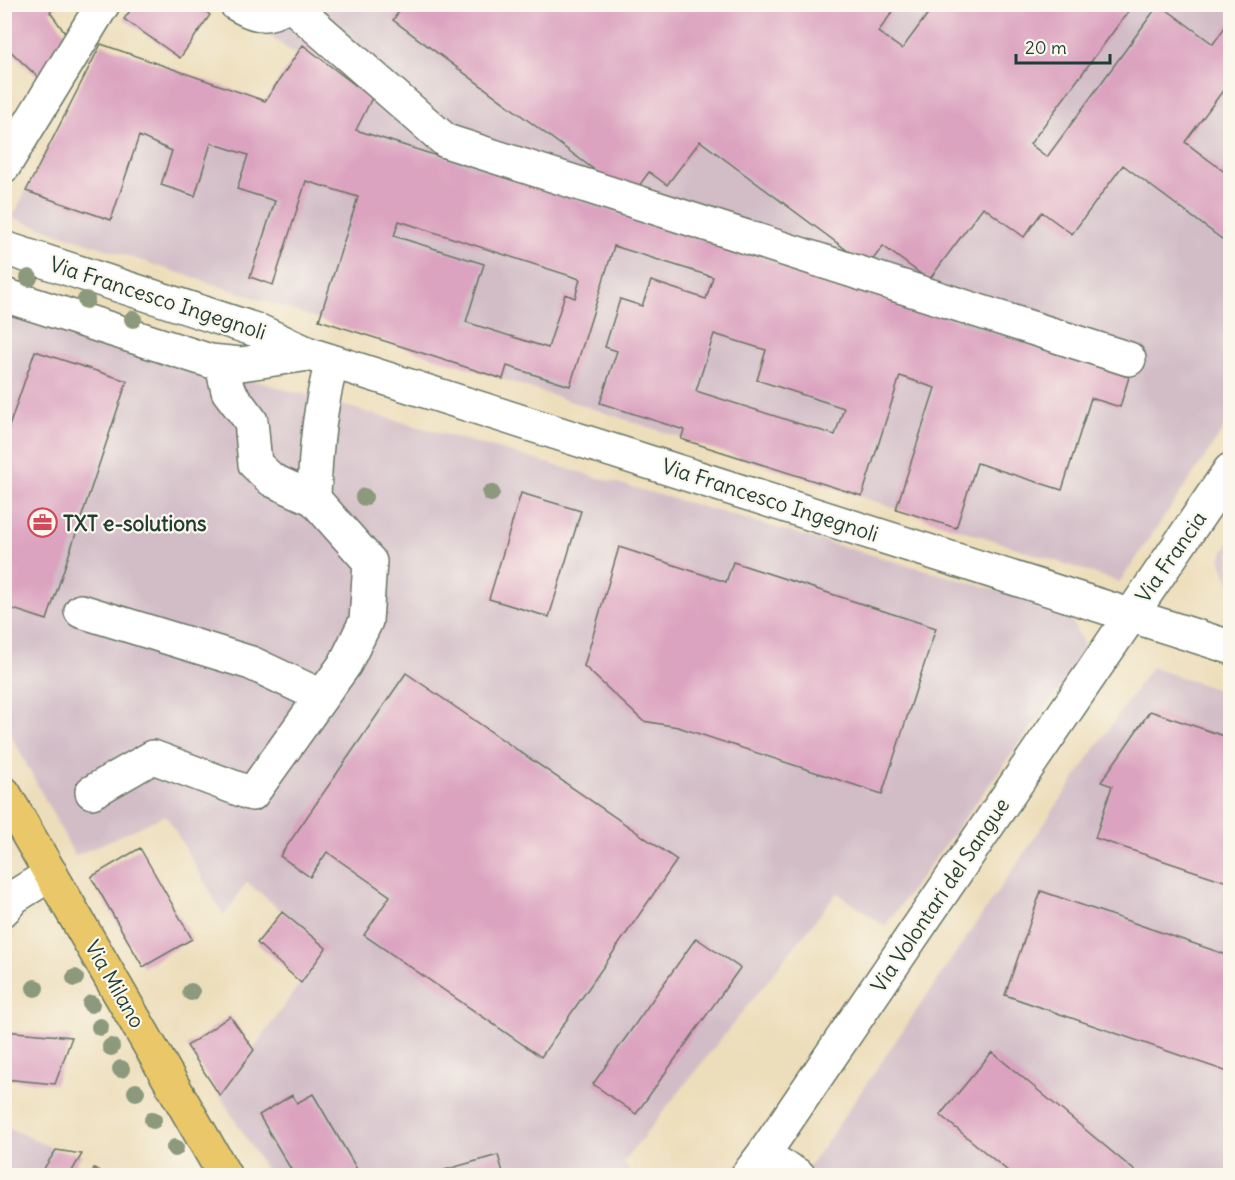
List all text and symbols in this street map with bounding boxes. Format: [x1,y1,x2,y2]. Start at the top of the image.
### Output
scale bar [1016,27,1110,65]
text: 20 m [1025,36,1067,59]
street label: Via Francesco Ingegnoli [46,250,270,346]
street label: Via Francesco Ingegnoli [658,452,882,548]
street label: Via Francia [1130,506,1212,608]
office icon: TXT e-solutions [26,507,58,539]
place label: TXT e-solutions [63,510,207,537]
street label: Via Volontari del Sangue [865,793,1015,997]
street label: Via Milano [79,935,151,1033]

